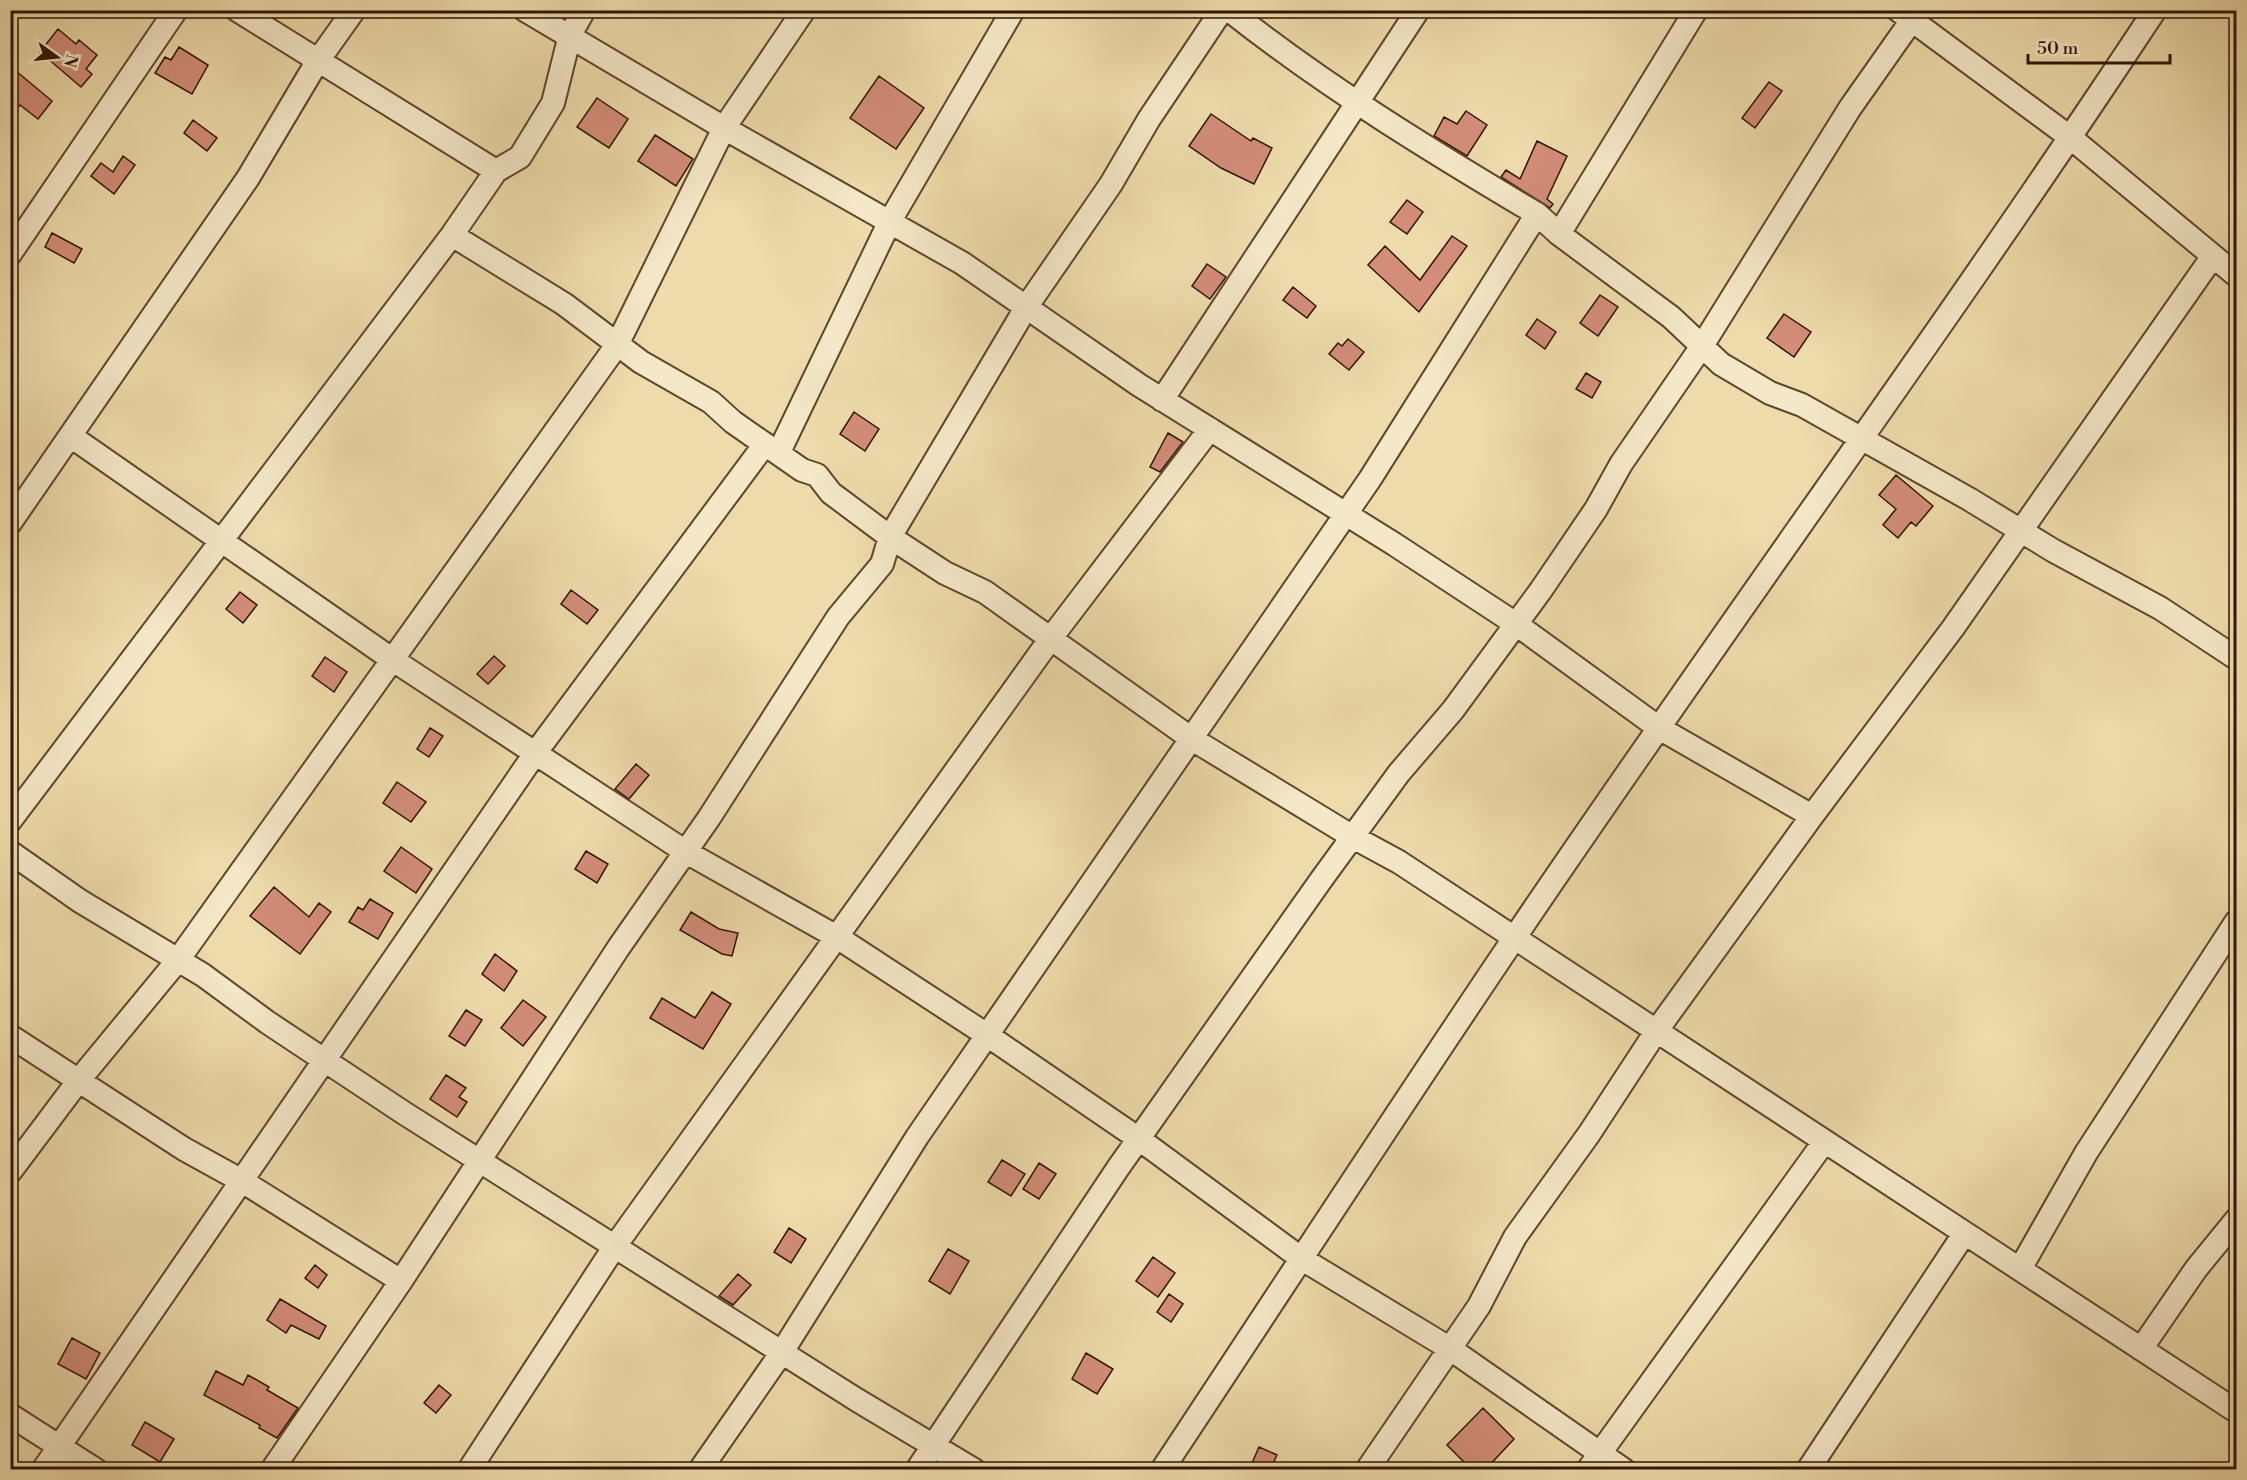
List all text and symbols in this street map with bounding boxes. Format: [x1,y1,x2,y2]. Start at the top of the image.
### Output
north arrow [27,27,87,87]
scale bar [2028,27,2170,65]
text: 50 m [2037,37,2079,60]
text: N [59,52,82,70]

